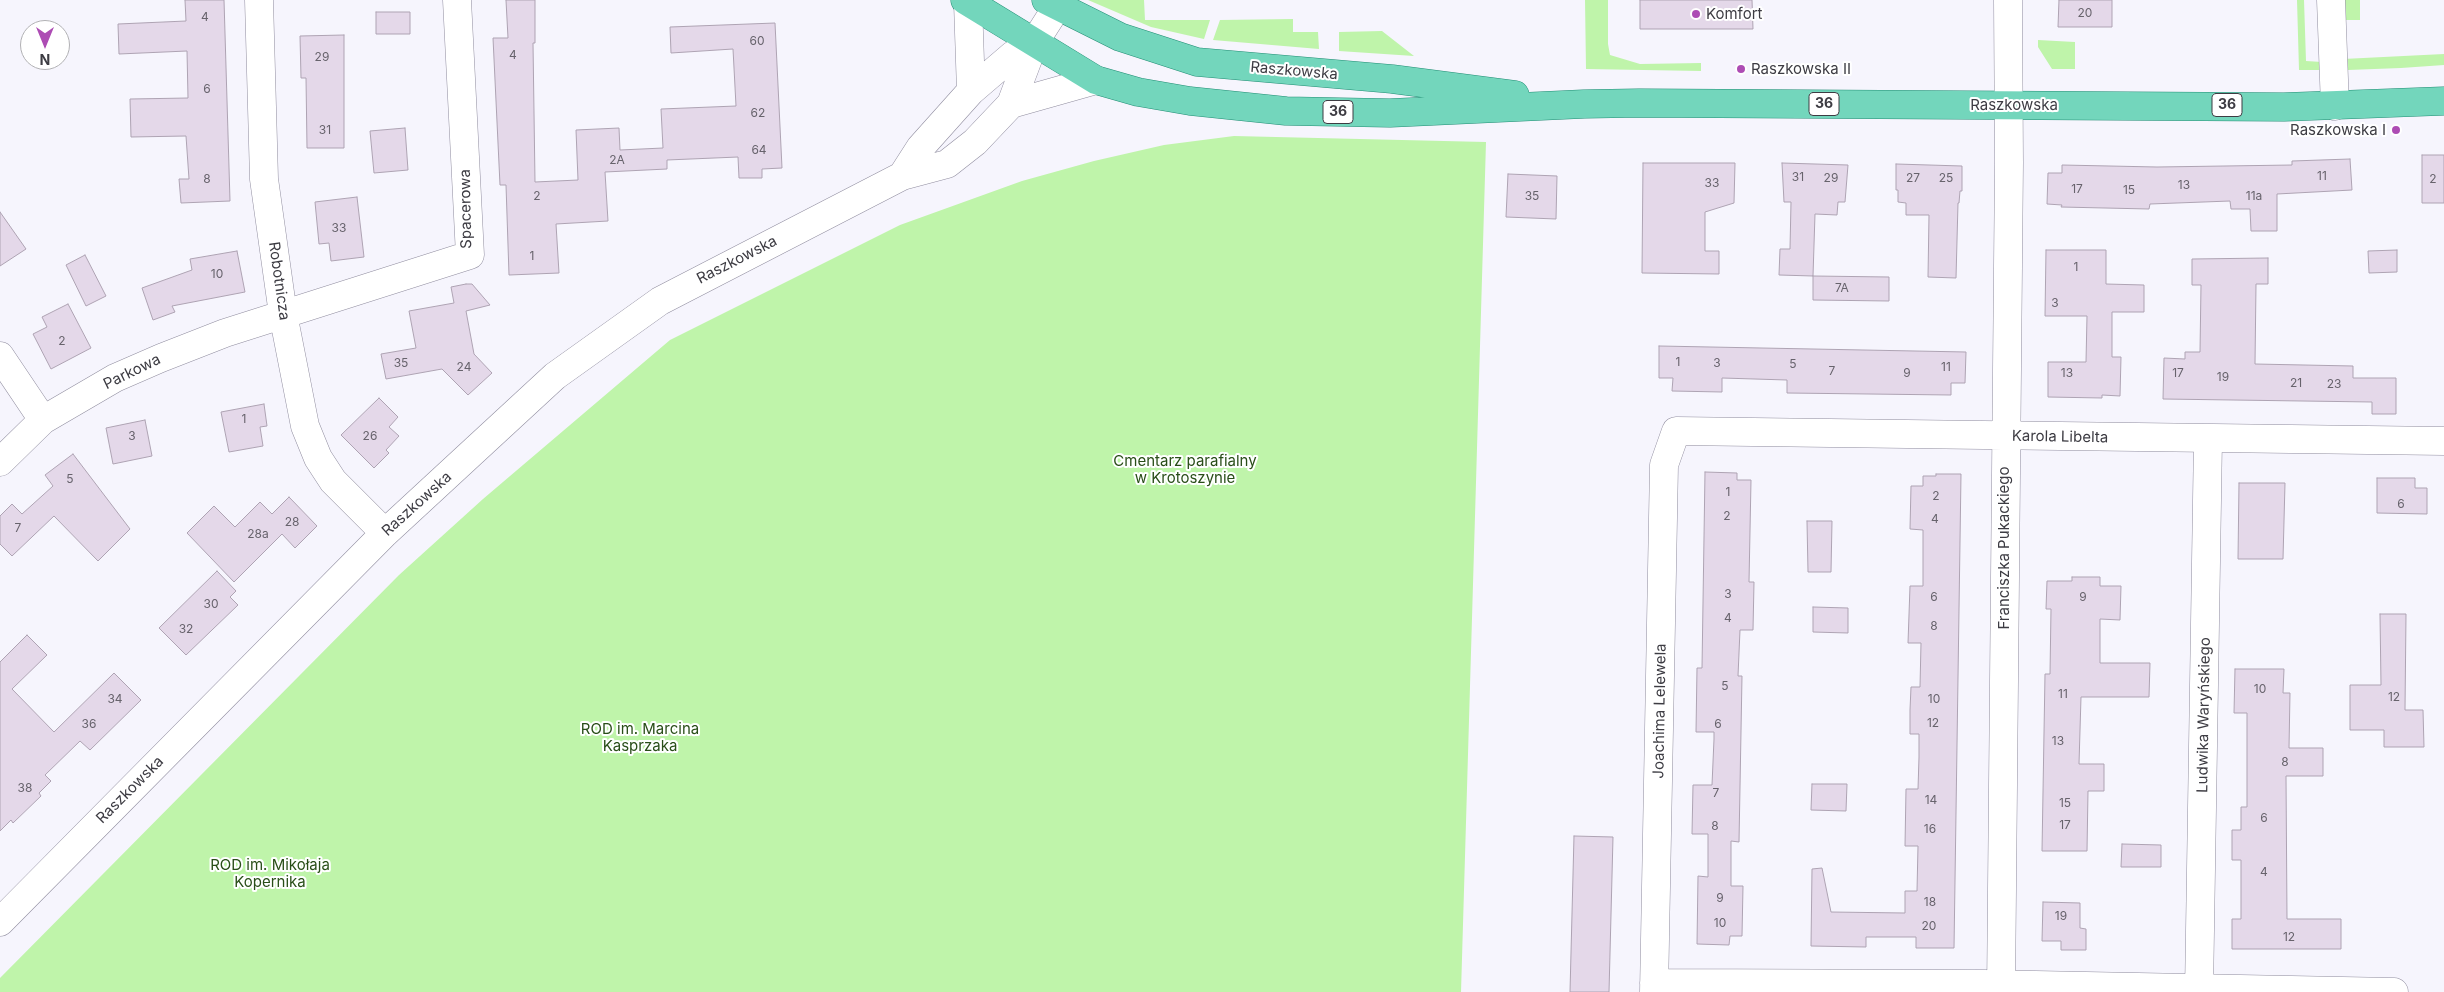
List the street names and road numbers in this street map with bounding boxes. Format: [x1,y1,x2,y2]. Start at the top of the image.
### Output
street label: Raszkowska [1250,58,1338,84]
road number: 36 [1809,92,1839,116]
road number: 36 [2212,94,2242,116]
street label: Raszkowska [1970,96,2058,114]
road number: 36 [1323,100,1353,124]
street label: Spacerowa [456,169,476,249]
street label: Raszkowska [694,232,780,288]
street label: Robotnicza [265,241,293,321]
street label: Parkowa [101,350,163,394]
street label: Karola Libelta [2012,427,2108,447]
street label: Franciszka Pukackiego [1995,466,2013,630]
street label: Raszkowska [378,468,456,540]
street label: Ludwika Waryńskiego [2194,637,2214,793]
street label: Joachima Lelewela [1650,643,1670,779]
street label: Raszkowska [93,753,167,827]

